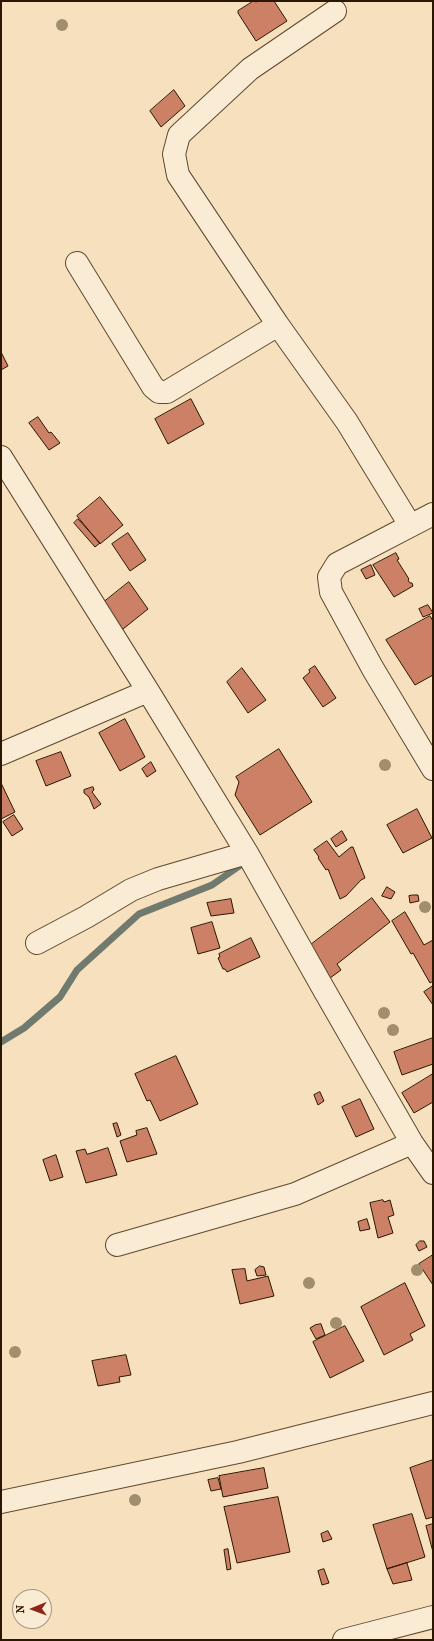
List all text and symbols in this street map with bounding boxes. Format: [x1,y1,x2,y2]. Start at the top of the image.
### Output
north arrow [12,1589,52,1629]
text: N [14,1605,27,1614]

